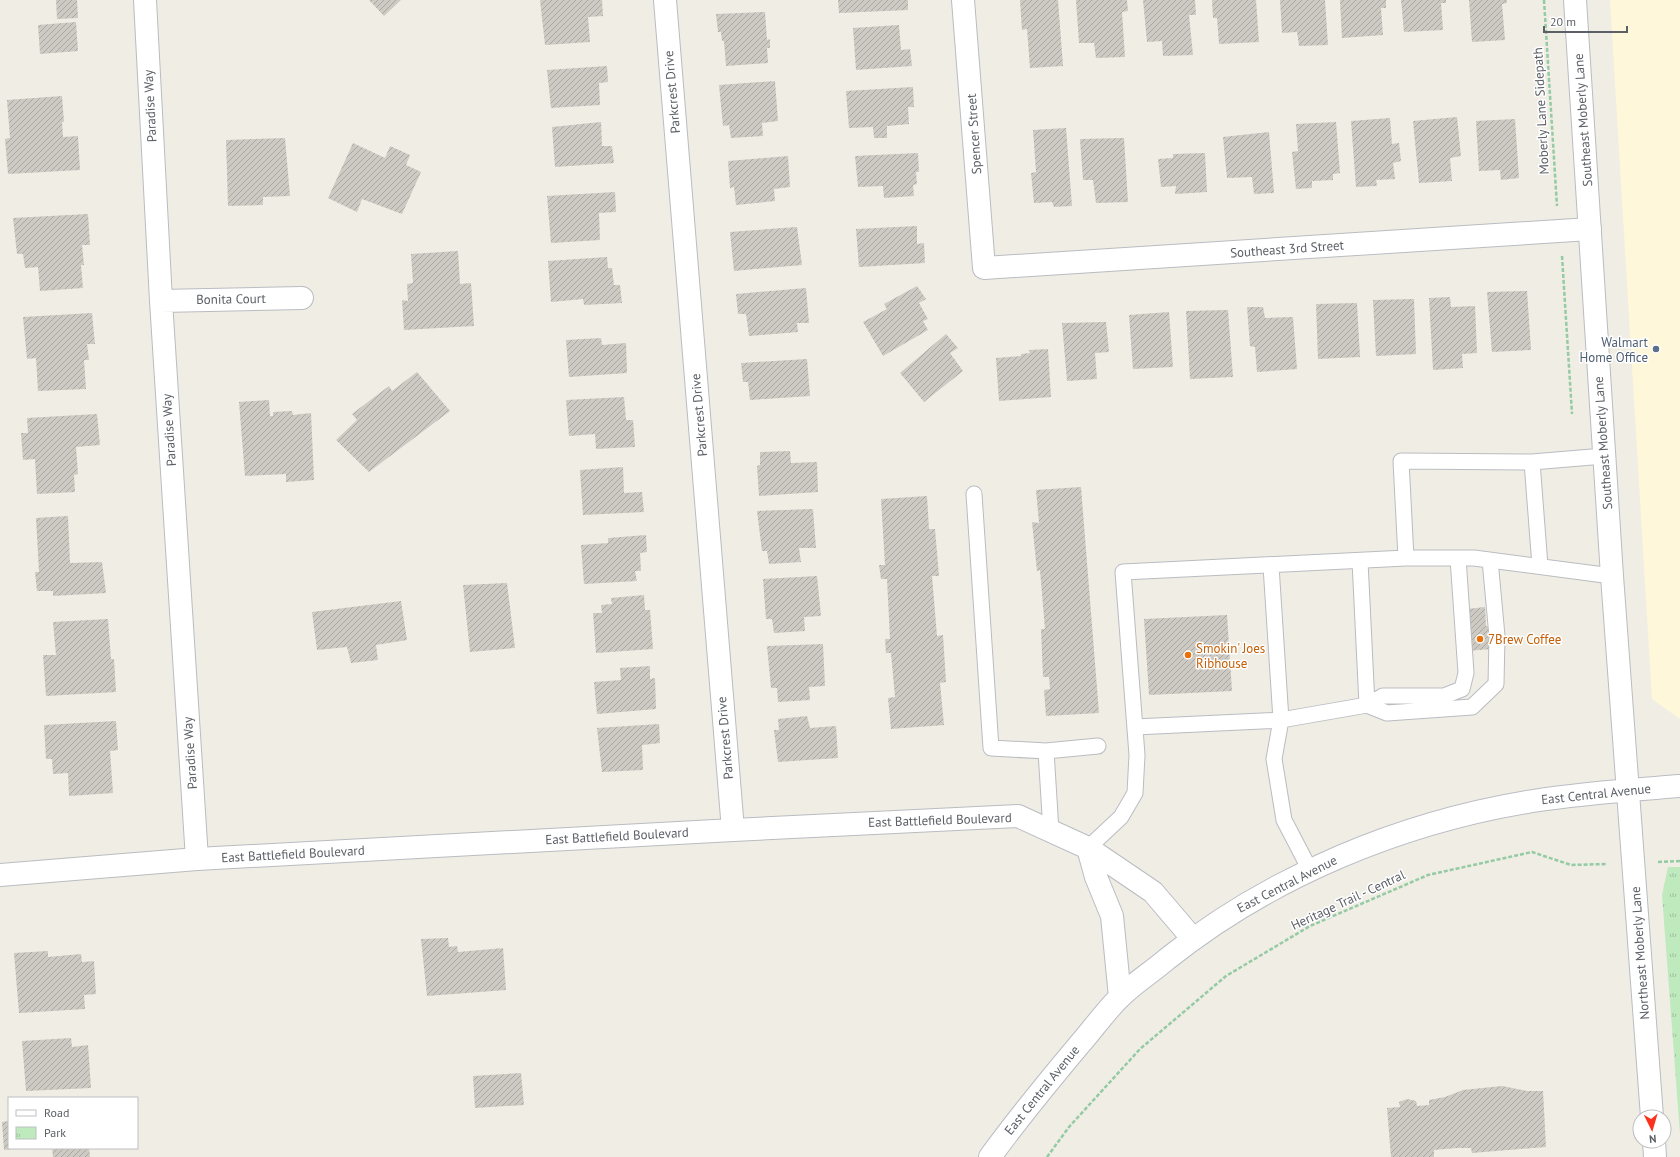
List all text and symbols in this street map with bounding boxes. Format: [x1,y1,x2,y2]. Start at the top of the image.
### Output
scale bar [1544,8,1627,34]
text: 20 m [1550,14,1576,29]
street label: Moberly Lane Sidepath [1529,47,1553,175]
street label: Parkcrest Drive [660,50,684,134]
street label: Southeast Moberly Lane [1570,53,1596,187]
street label: Paradise Way [140,69,160,143]
street label: Spencer Street [963,92,985,175]
street label: Southeast 3rd Street [1230,237,1345,261]
street label: Bonita Court [196,290,267,308]
place label: Walmart Home Office [1579,334,1649,366]
marker: Walmart Home Office [1651,344,1661,354]
street label: Parkcrest Drive [687,373,711,457]
street label: Southeast Moberly Lane [1590,376,1616,510]
street label: Paradise Way [158,393,180,467]
place label: 7Brew Coffee [1488,631,1561,648]
marker: 7Brew Coffee [1475,634,1485,644]
place label: Smokin' Joes Ribhouse [1196,640,1265,672]
marker: Smokin' Joes Ribhouse [1183,650,1193,660]
street label: Parkcrest Drive [713,696,737,780]
street label: Paradise Way [179,716,201,790]
street label: East Central Avenue [1540,780,1652,808]
street label: East Battlefield Boulevard [868,809,1012,831]
street label: East Battlefield Boulevard [545,824,689,848]
street label: East Battlefield Boulevard [221,842,365,866]
street label: East Central Avenue [1234,851,1340,917]
street label: Heritage Trail - Central [1288,866,1408,934]
street label: Northeast Moberly Lane [1627,886,1653,1020]
street label: East Central Avenue [1001,1042,1083,1138]
legend [8,1097,138,1149]
text: Road [44,1105,69,1120]
north arrow [1632,1109,1672,1149]
text: Park [44,1125,66,1140]
text: N [1649,1132,1657,1146]

